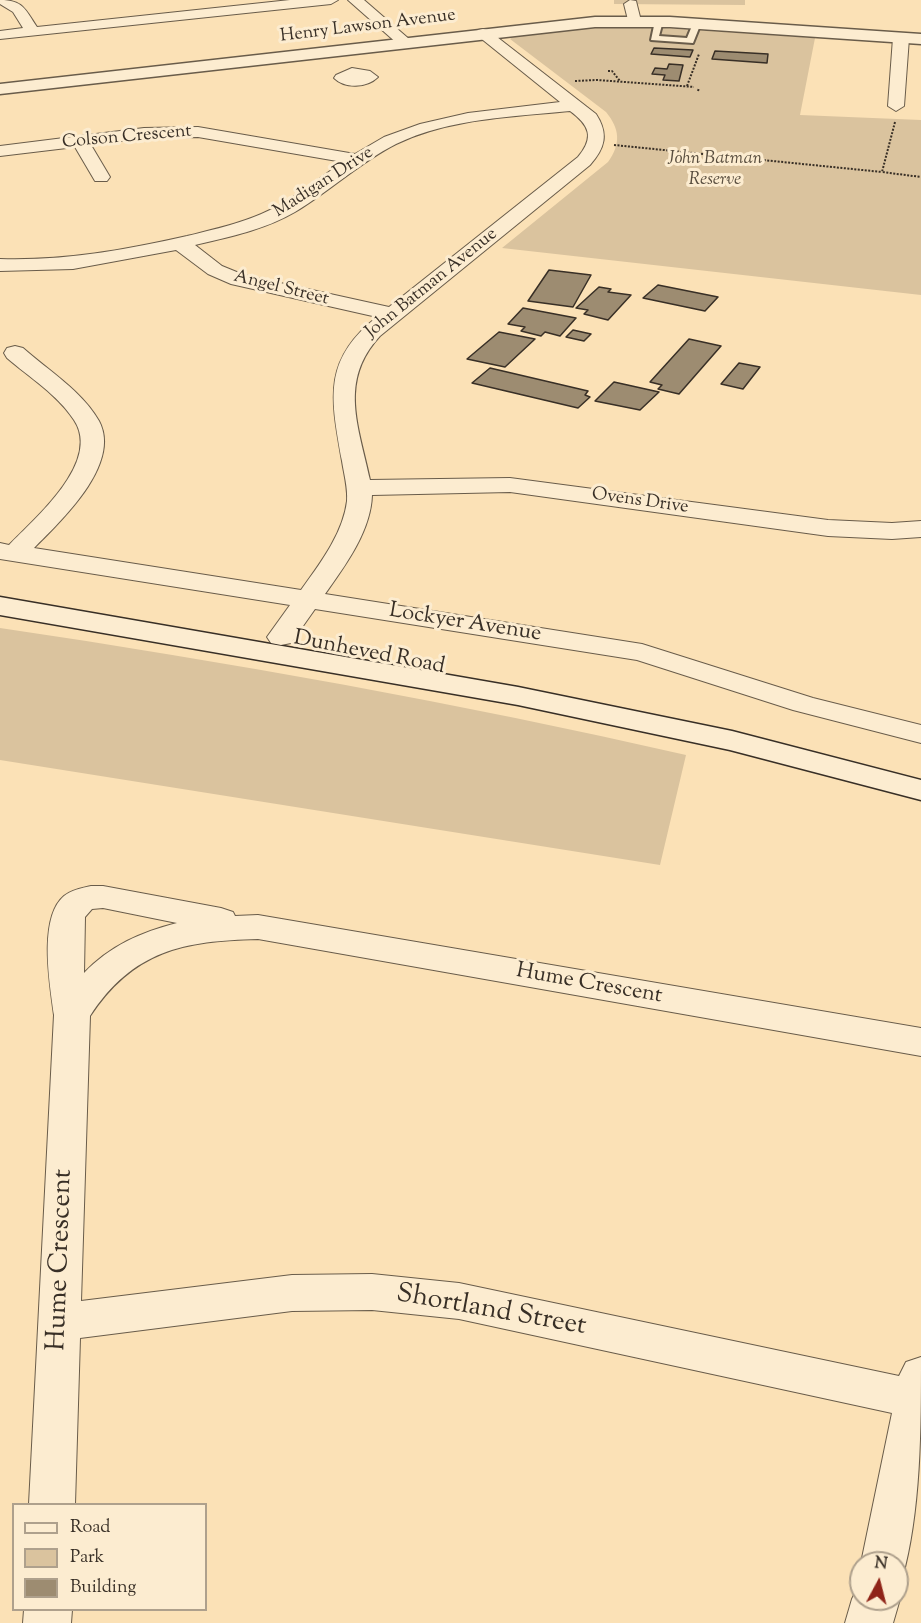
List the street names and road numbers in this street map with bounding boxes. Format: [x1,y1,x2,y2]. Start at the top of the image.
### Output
street label: Henry Lawson Avenue [279,6,457,48]
street label: Colson Crescent [61,122,193,154]
street label: Madigan Drive [270,143,378,223]
street label: John Batman Avenue [362,224,502,344]
street label: Angel Street [231,267,331,311]
street label: Ovens Drive [590,485,690,519]
street label: Lockyer Avenue [387,599,543,649]
street label: Dunheved Road [291,626,447,682]
street label: Hume Crescent [514,959,664,1011]
street label: Hume Crescent [43,1169,81,1351]
street label: Shortland Street [394,1279,588,1345]

